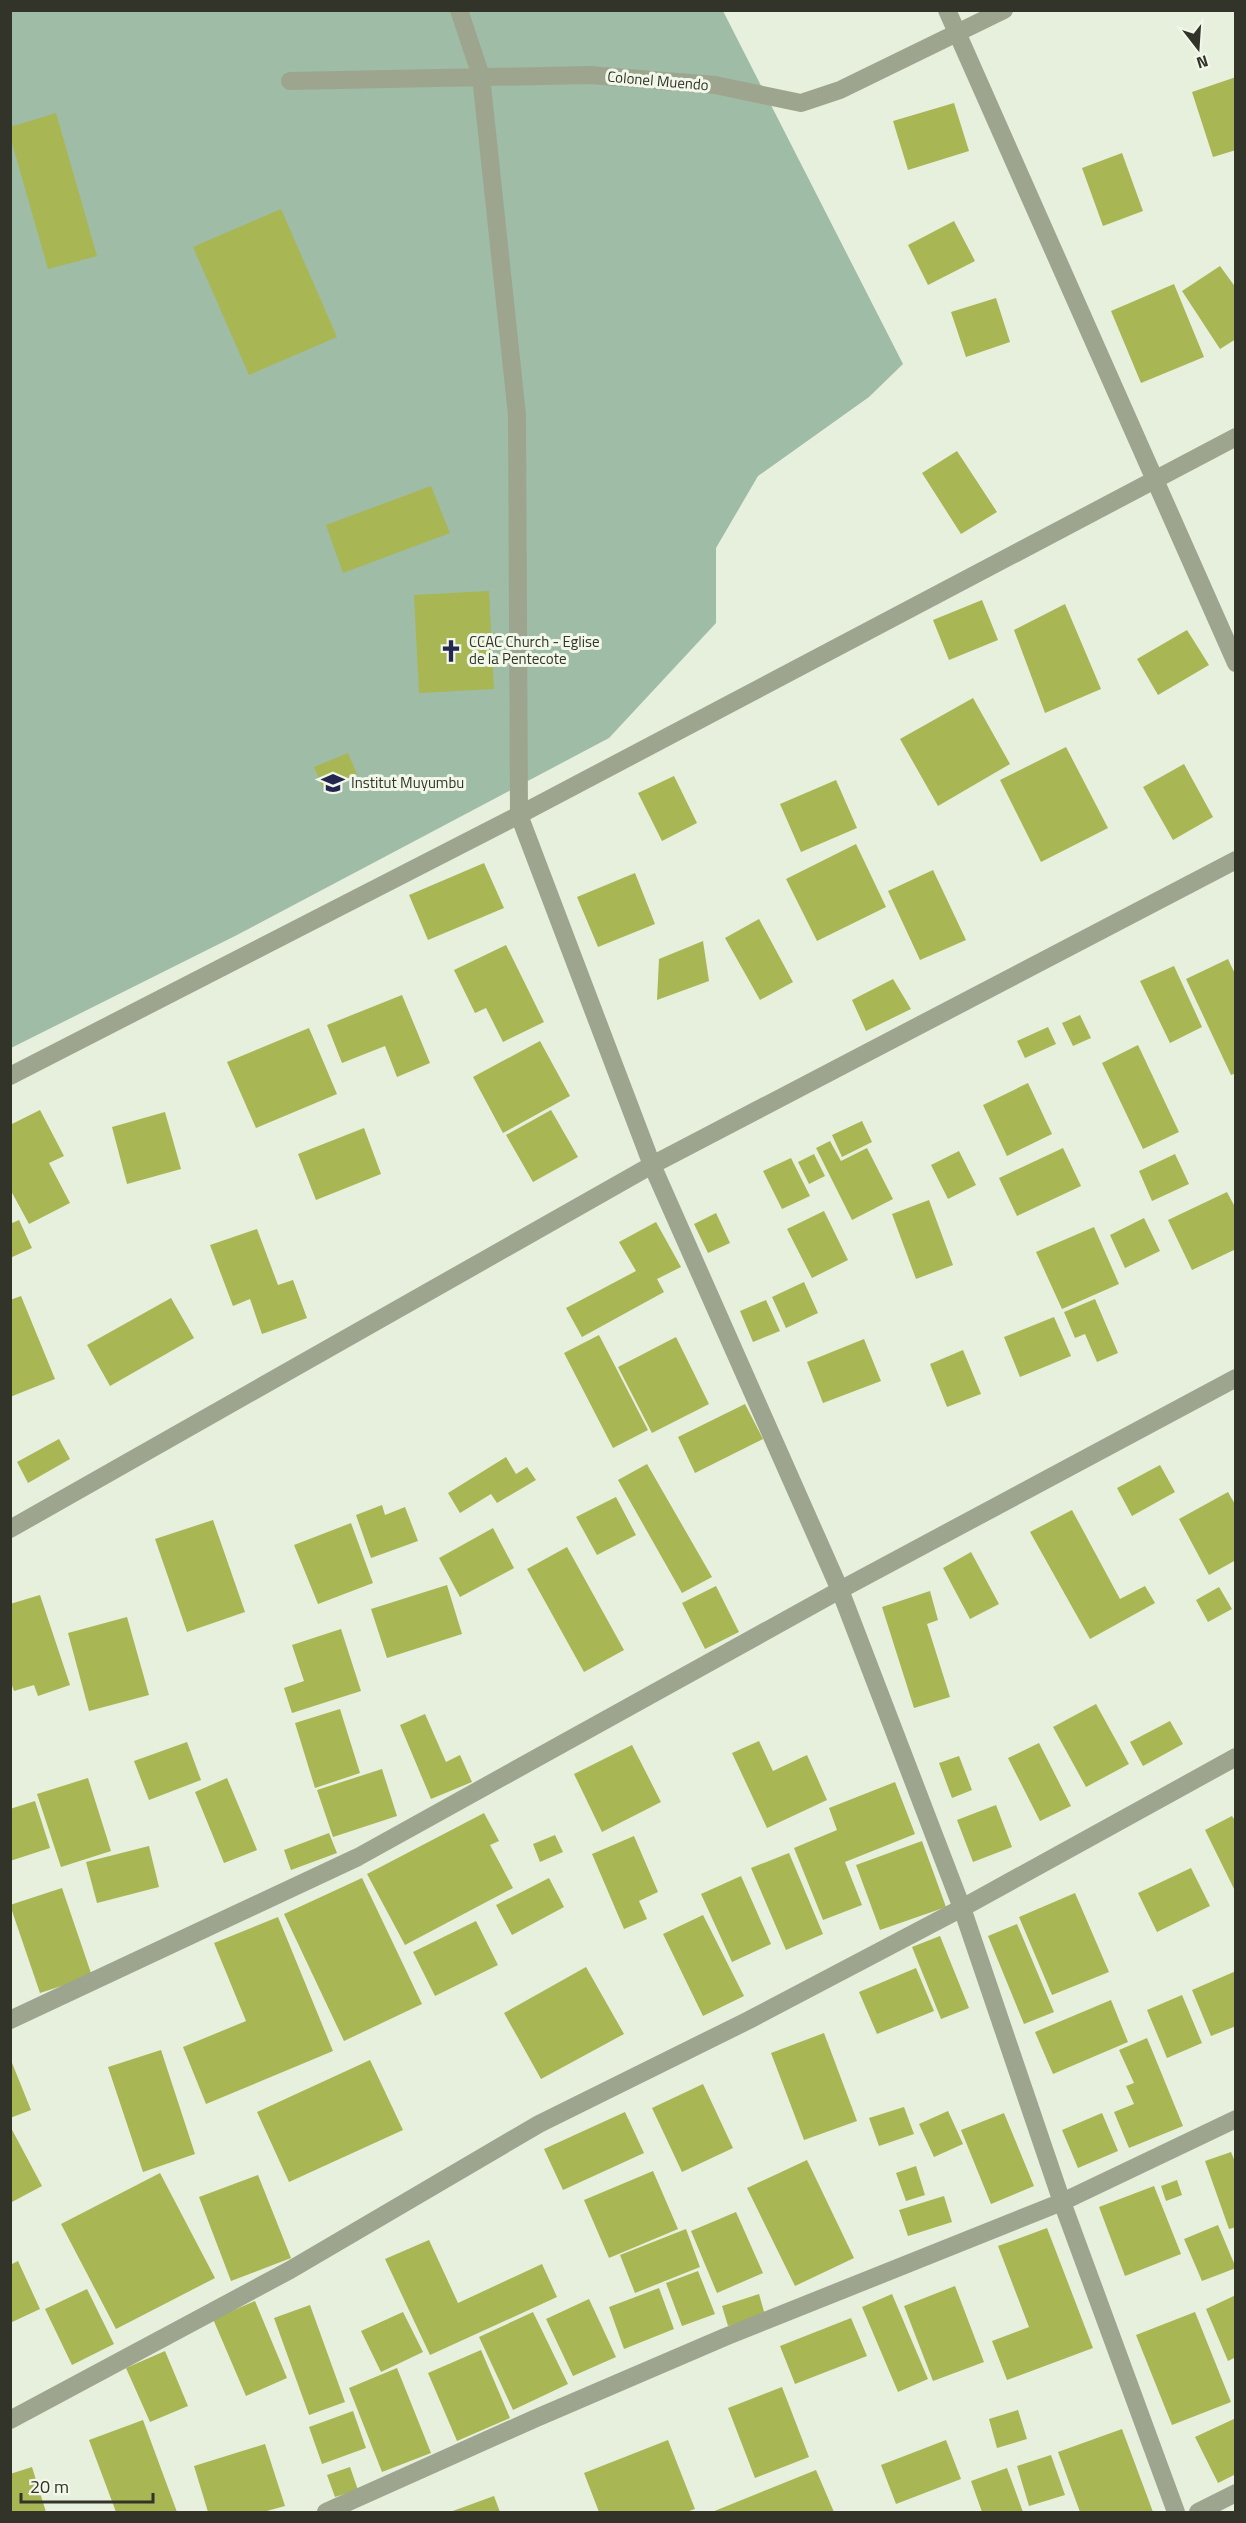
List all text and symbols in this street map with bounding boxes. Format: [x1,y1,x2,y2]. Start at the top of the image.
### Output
north arrow [1168,18,1228,78]
text: N [1194,49,1211,75]
street label: Colonel Muendo [606,65,710,96]
place label: CCAC Church - Eglise de la Pentecote [469,630,600,670]
church icon: CCAC Church - Eglise de la Pentecote [438,638,464,664]
school or university icon: Institut Muyumbu [320,770,346,796]
place label: Institut Muyumbu [351,771,464,794]
scale bar [21,2466,153,2504]
text: 20 m [30,2473,69,2500]

